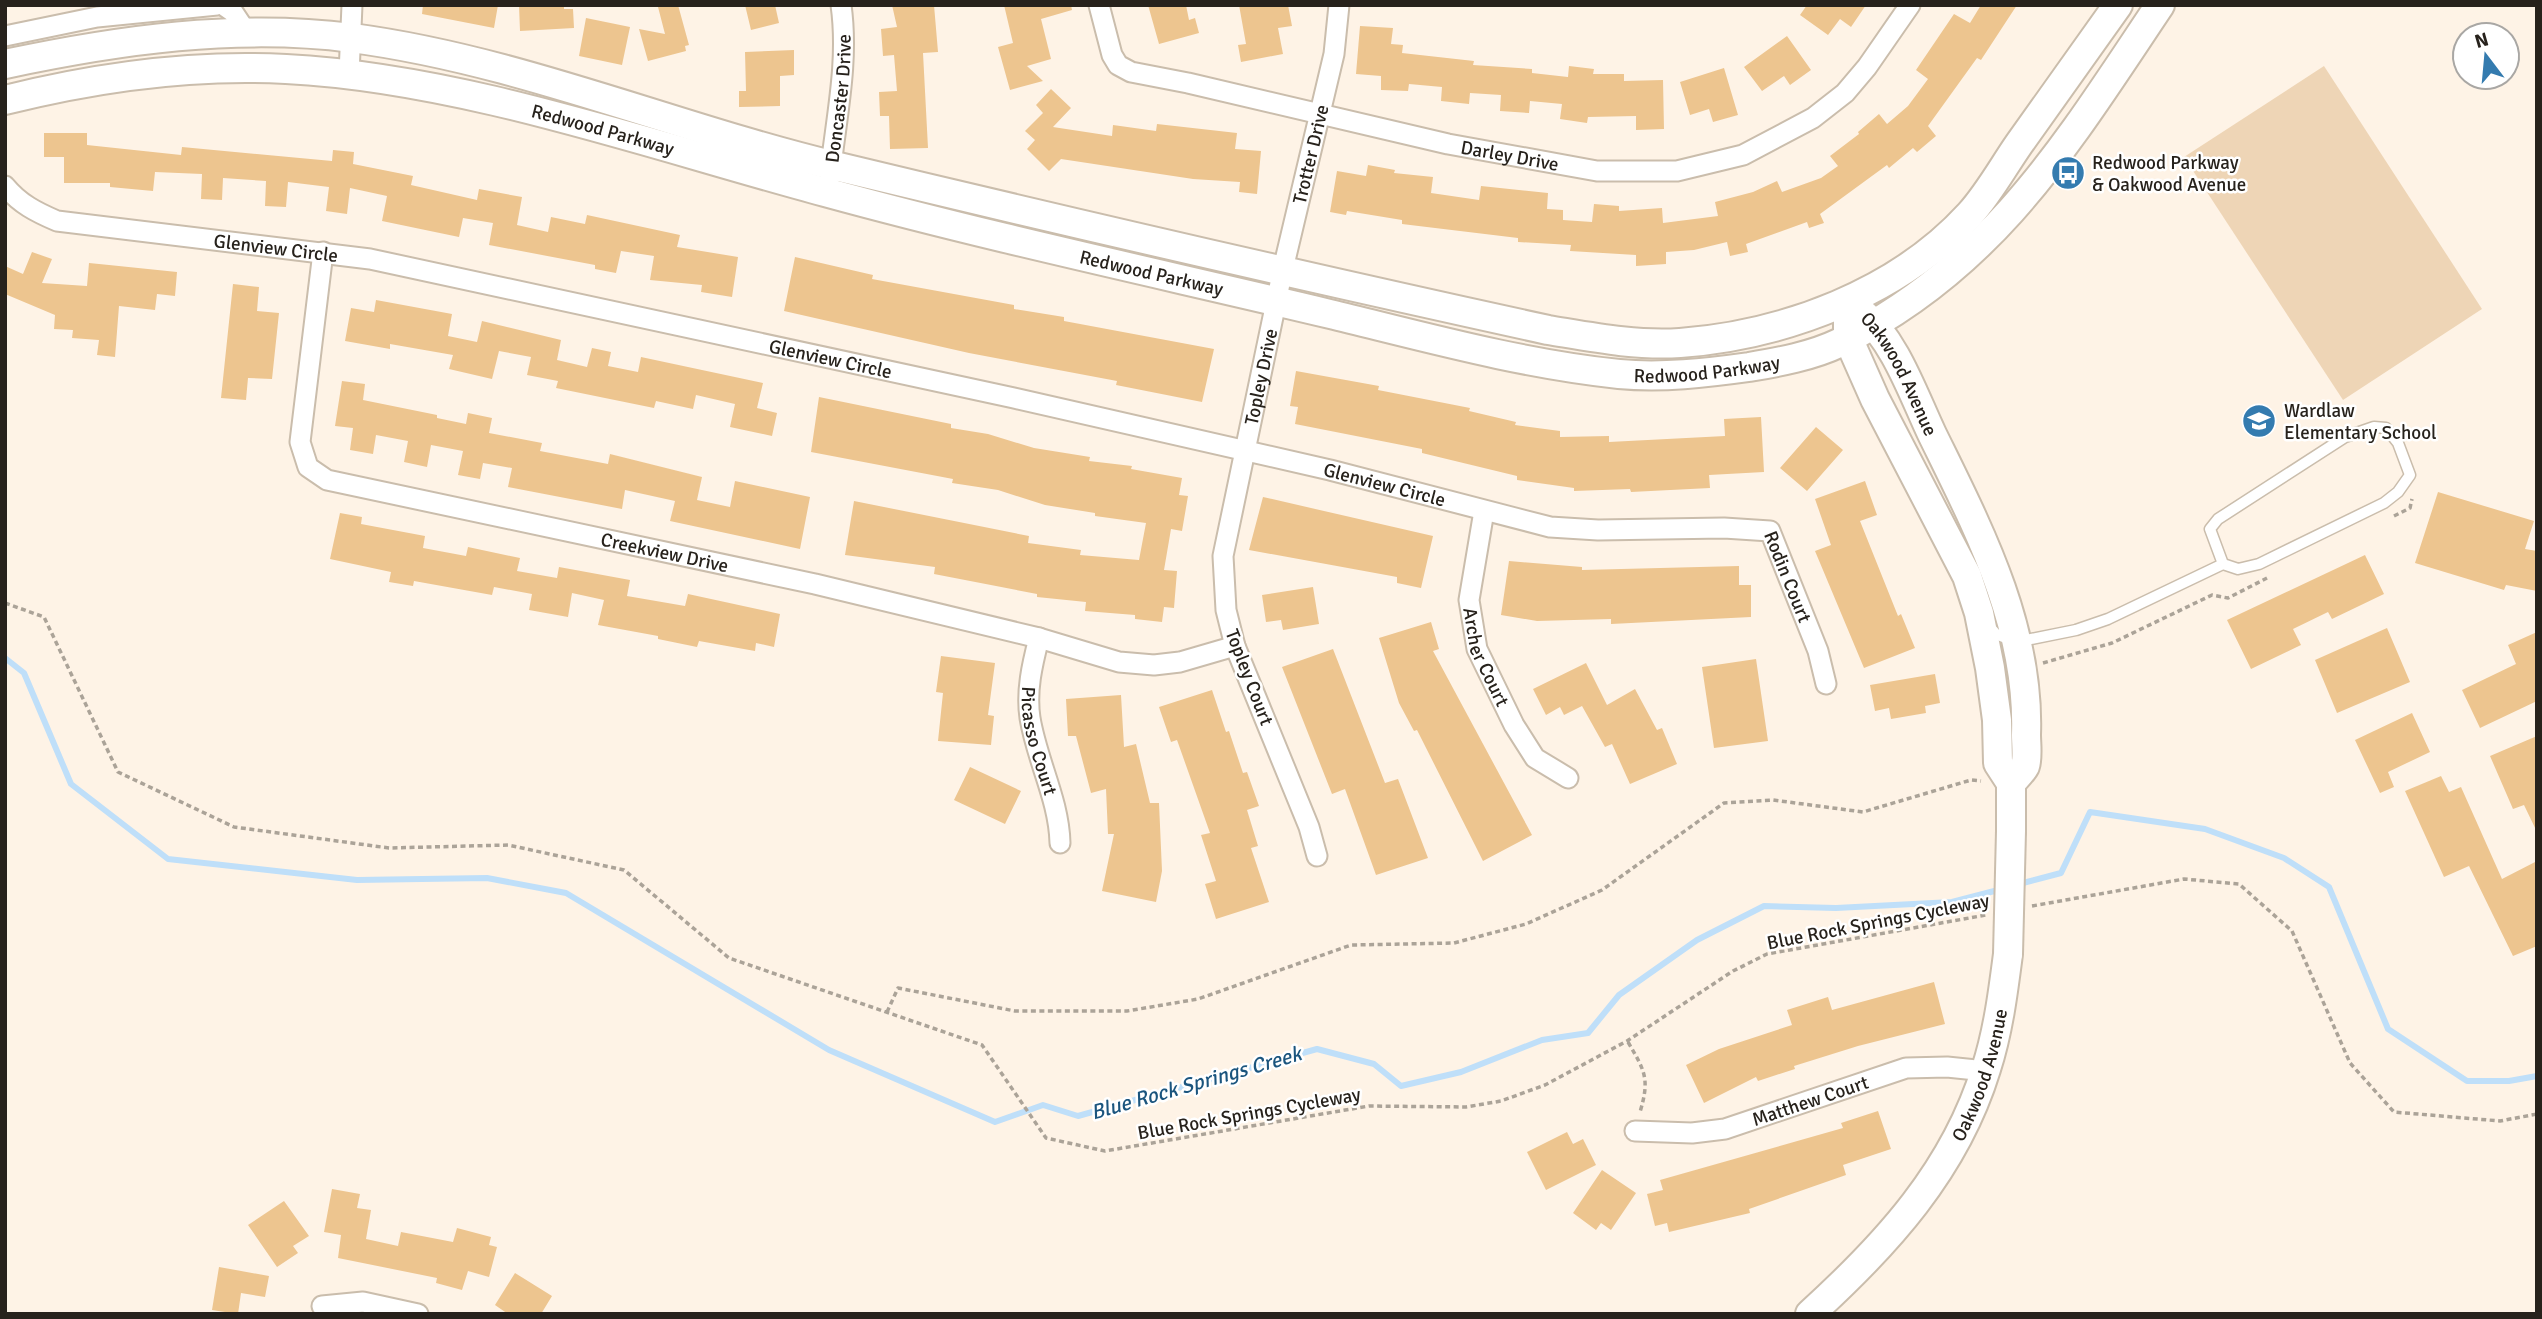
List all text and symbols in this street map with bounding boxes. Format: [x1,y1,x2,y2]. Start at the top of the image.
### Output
north arrow [2451,21,2521,91]
text: N [2472,27,2491,54]
street label: Doncaster Drive [820,34,857,164]
street label: Redwood Parkway [529,99,677,161]
street label: Trotter Drive [1288,102,1335,206]
street label: Darley Drive [1459,136,1560,177]
place label: Redwood Parkway & Oakwood Avenue [2092,151,2246,197]
bus stop icon: Redwood Parkway & Oakwood Avenue [2049,154,2087,192]
street label: Glenview Circle [212,229,339,268]
street label: Redwood Parkway [1077,245,1226,302]
street label: Oakwood Avenue [1855,307,1942,440]
street label: Topley Drive [1240,326,1283,427]
street label: Glenview Circle [767,334,894,384]
street label: Redwood Parkway [1633,351,1782,388]
place label: Wardlaw Elementary School [2284,399,2437,445]
school or university icon: Wardlaw Elementary School [2240,402,2278,440]
street label: Glenview Circle [1321,458,1448,512]
street label: Creekview Drive [598,528,731,578]
street label: Rodin Court [1758,528,1816,626]
street label: Archer Court [1457,606,1514,711]
street label: Topley Court [1220,626,1279,729]
street label: Picasso Court [1016,686,1062,798]
street label: Blue Rock Springs Cycleway [1765,889,1992,955]
street label: Oakwood Avenue [1947,1007,2013,1146]
water label: Blue Rock Springs Creek [1088,1040,1307,1126]
street label: Matthew Court [1749,1070,1872,1132]
street label: Blue Rock Springs Cycleway [1136,1083,1363,1145]

